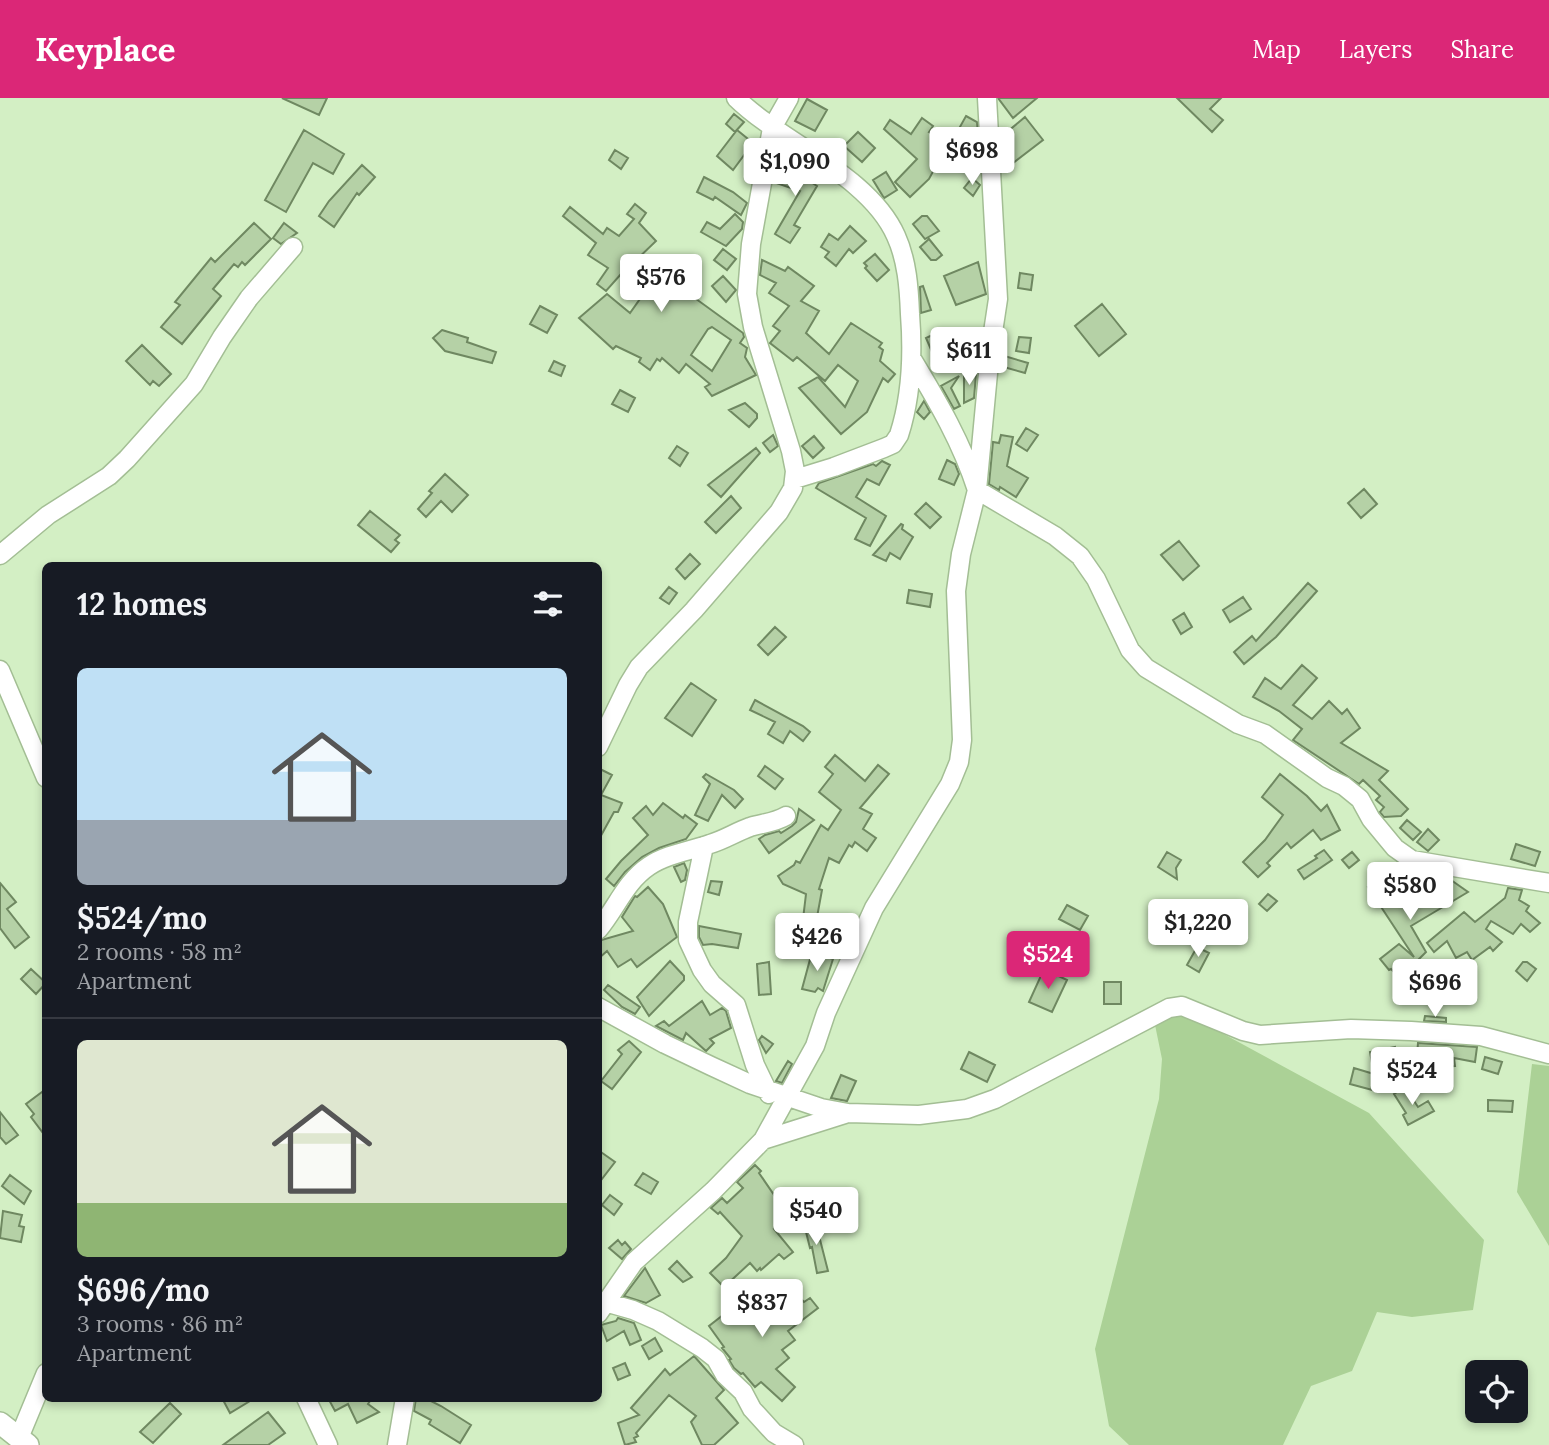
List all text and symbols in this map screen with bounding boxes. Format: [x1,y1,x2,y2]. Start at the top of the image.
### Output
text: Keyplace [35,28,176,70]
text: Map [1252,34,1301,65]
text: Layers [1339,34,1412,65]
text: Share [1450,34,1514,65]
pin: $698 [931,127,1013,187]
text: $698 [945,135,999,164]
pin: $1,090 [738,139,852,198]
text: $1,090 [760,146,830,175]
pin: $576 [620,254,702,314]
text: $576 [636,262,686,291]
pin: $611 [928,328,1010,387]
text: $611 [946,335,992,364]
text: 12 homes [77,585,207,623]
icon: filters [529,585,567,623]
icon: home [259,714,385,840]
pin: $580 [1369,862,1451,922]
text: $580 [1383,870,1437,899]
text: $524/mo [77,899,207,937]
pin: $1,220 [1141,900,1255,959]
text: $1,220 [1164,907,1232,936]
pin: $426 [776,914,858,973]
text: $426 [791,921,843,950]
pin: $524 [1007,932,1089,991]
text: 2 rooms · 58 m² [77,937,242,966]
text: $524 [1023,939,1073,968]
pin: $696 [1394,960,1476,1019]
text: Apartment [77,966,192,995]
text: $696 [1408,967,1462,996]
pin: $524 [1371,1048,1453,1107]
text: $524 [1387,1055,1437,1084]
icon: home [259,1086,385,1212]
pin: $540 [775,1188,857,1247]
text: $540 [789,1195,843,1224]
text: $696/mo [77,1271,210,1309]
pin: $837 [721,1280,803,1339]
text: $837 [737,1287,787,1316]
text: 3 rooms · 86 m² [77,1309,243,1338]
text: Apartment [77,1338,192,1367]
map controls [1465,1360,1528,1423]
button: locate [1465,1360,1528,1423]

